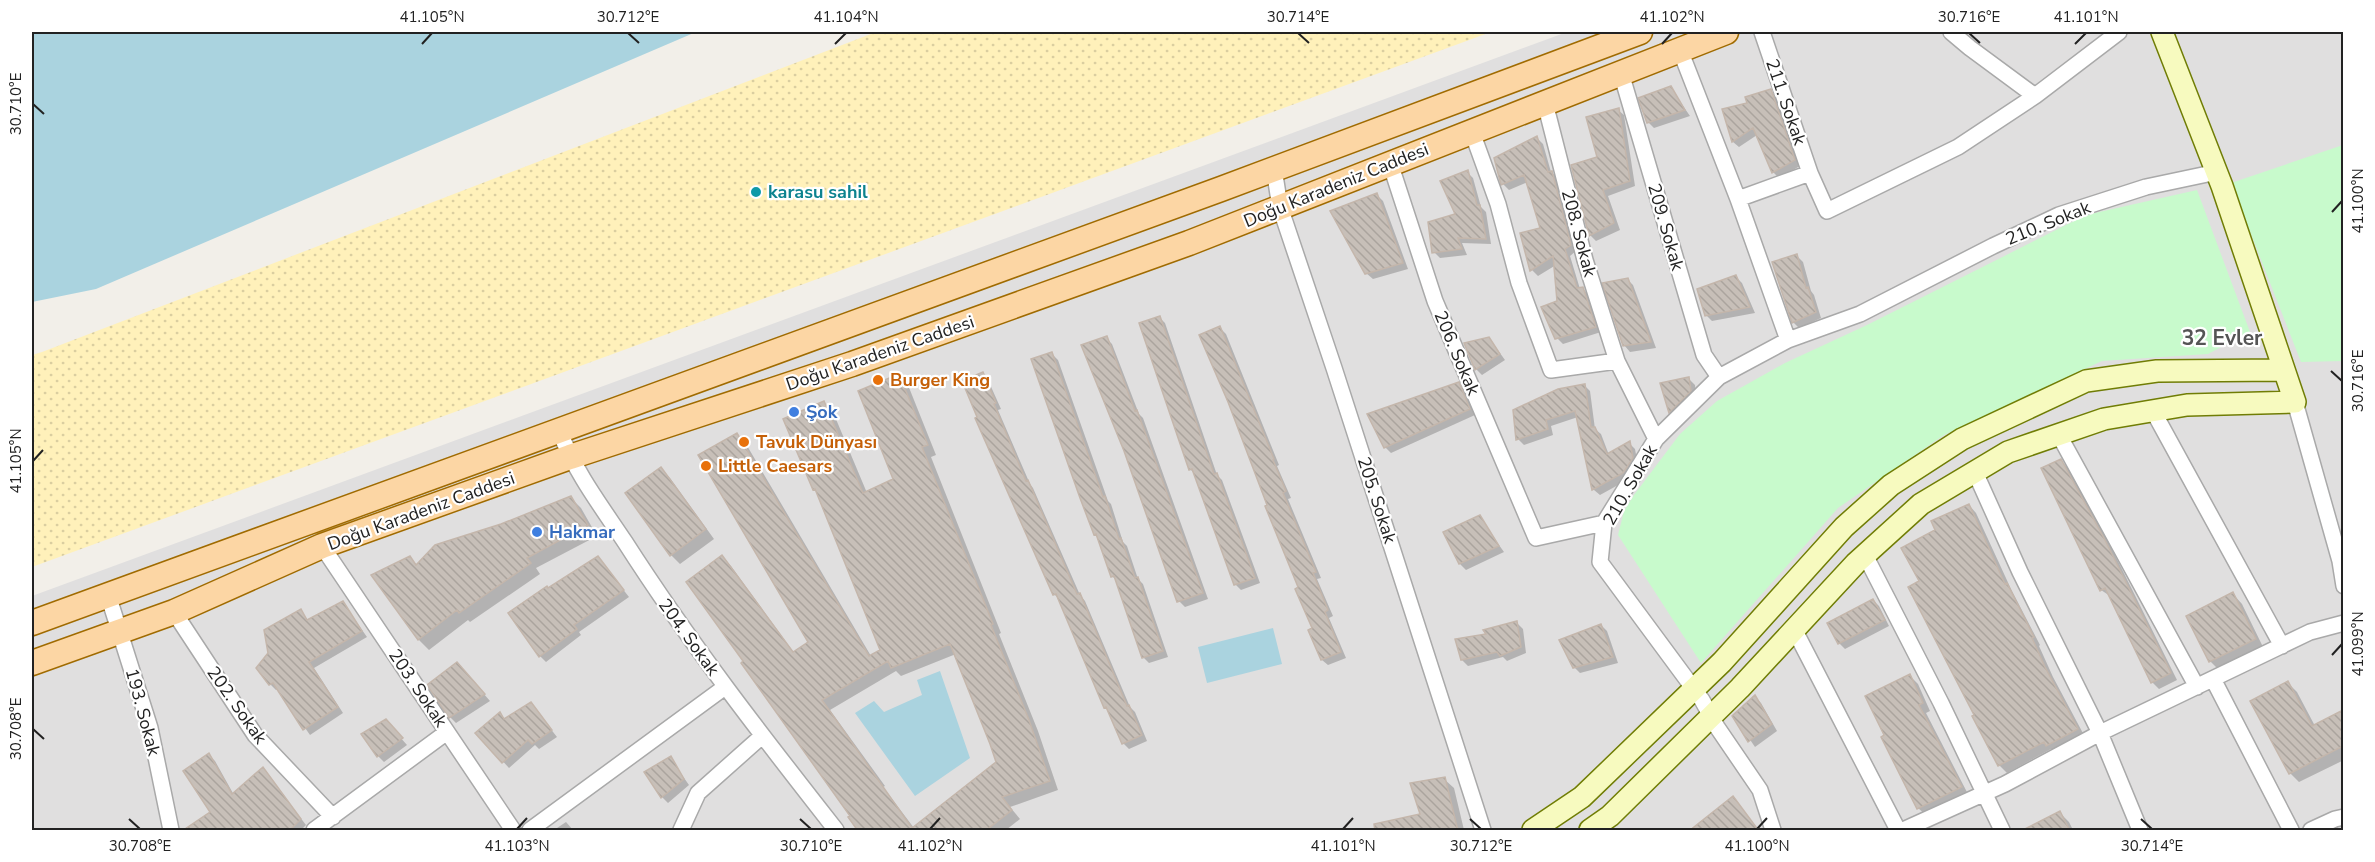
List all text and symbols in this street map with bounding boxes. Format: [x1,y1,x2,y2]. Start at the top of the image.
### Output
text: 41.105°N [399,7,465,27]
text: 30.712°E [597,7,659,27]
text: 41.104°N [813,7,879,27]
text: 30.714°E [1267,7,1329,27]
text: 41.102°N [1639,7,1705,27]
text: 30.716°E [1938,7,2000,27]
text: 41.101°N [2053,7,2119,27]
street label: 211. Sokak [1760,56,1812,149]
text: 30.710°E [6,73,26,135]
street label: Doğu Karadeniz Caddesi [1240,137,1432,233]
text: 41.100°N [2348,168,2368,234]
place label: karasu sahil [768,180,868,204]
street label: 209. Sokak [1642,181,1690,274]
marker: karasu sahil [749,185,763,199]
street label: 208. Sokak [1556,187,1602,280]
street label: 210. Sokak [2002,195,2095,251]
street label: 206. Sokak [1428,307,1486,400]
street label: Doğu Karadeniz Caddesi [783,310,977,396]
district label: 32 Evler [2182,324,2263,352]
text: 30.716°E [2348,350,2368,412]
place label: Burger King [890,368,990,392]
marker: Burger King [871,373,885,387]
place label: Şok [806,400,838,424]
marker: Şok [787,405,801,419]
text: 41.105°N [6,428,26,494]
place label: Tavuk Dünyası [756,430,877,454]
marker: Tavuk Dünyası [737,435,751,449]
street label: 210. Sokak [1597,439,1663,530]
place label: Little Caesars [718,454,832,478]
street label: 205. Sokak [1352,454,1403,547]
marker: Little Caesars [699,459,713,473]
street label: Doğu Karadeniz Caddesi [324,466,518,556]
place label: Hakmar [549,520,615,544]
marker: Hakmar [530,525,544,539]
street label: 204. Sokak [653,594,726,681]
text: 41.099°N [2348,611,2368,677]
street label: 203. Sokak [383,644,454,733]
street label: 202. Sokak [201,661,273,749]
street label: 193. Sokak [120,666,166,759]
text: 30.708°E [6,698,26,760]
text: 30.708°E [109,836,171,856]
text: 41.103°N [484,836,550,856]
text: 30.710°E [780,836,842,856]
text: 41.102°N [897,836,963,856]
text: 41.101°N [1310,836,1376,856]
text: 30.712°E [1450,836,1512,856]
text: 41.100°N [1724,836,1790,856]
text: 30.714°E [2121,836,2183,856]

